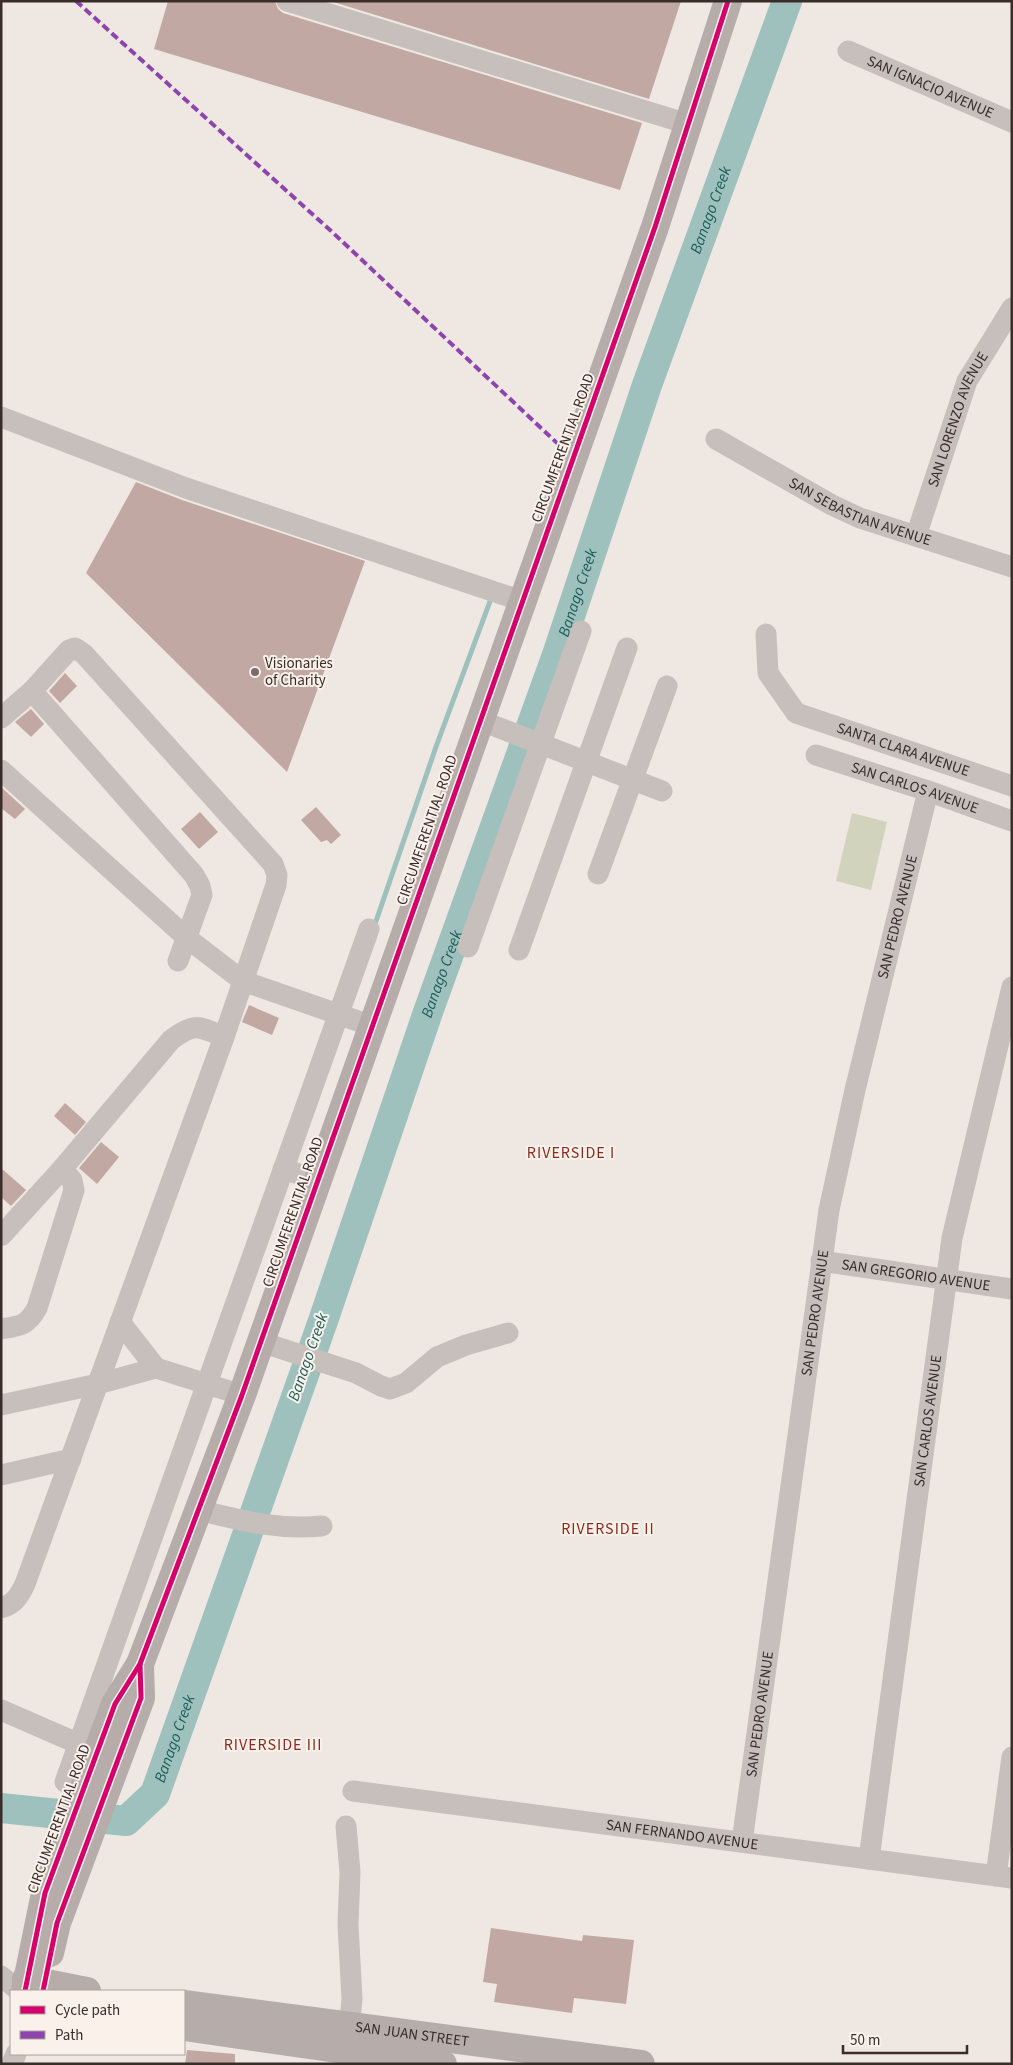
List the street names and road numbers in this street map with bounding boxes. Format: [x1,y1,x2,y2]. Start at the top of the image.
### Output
street label: SAN IGNACIO AVENUE [864,50,997,123]
street label: SAN LORENZO AVENUE [922,348,993,490]
street label: CIRCUMFERENTIAL ROAD [526,370,600,526]
street label: SAN SEBASTIAN AVENUE [785,472,934,551]
street label: SANTA CLARA AVENUE [834,717,973,781]
street label: CIRCUMFERENTIAL ROAD [391,752,463,908]
street label: SAN CARLOS AVENUE [848,756,981,819]
street label: SAN PEDRO AVENUE [872,853,923,981]
street label: CIRCUMFERENTIAL ROAD [257,1134,329,1290]
street label: SAN PEDRO AVENUE [796,1249,834,1377]
street label: SAN GREGORIO AVENUE [840,1254,992,1296]
street label: SAN CARLOS AVENUE [908,1353,947,1488]
street label: SAN PEDRO AVENUE [741,1650,779,1779]
street label: CIRCUMFERENTIAL ROAD [22,1741,96,1897]
street label: SAN FERNANDO AVENUE [605,1814,760,1855]
street label: SAN JUAN STREET [354,2016,470,2052]

